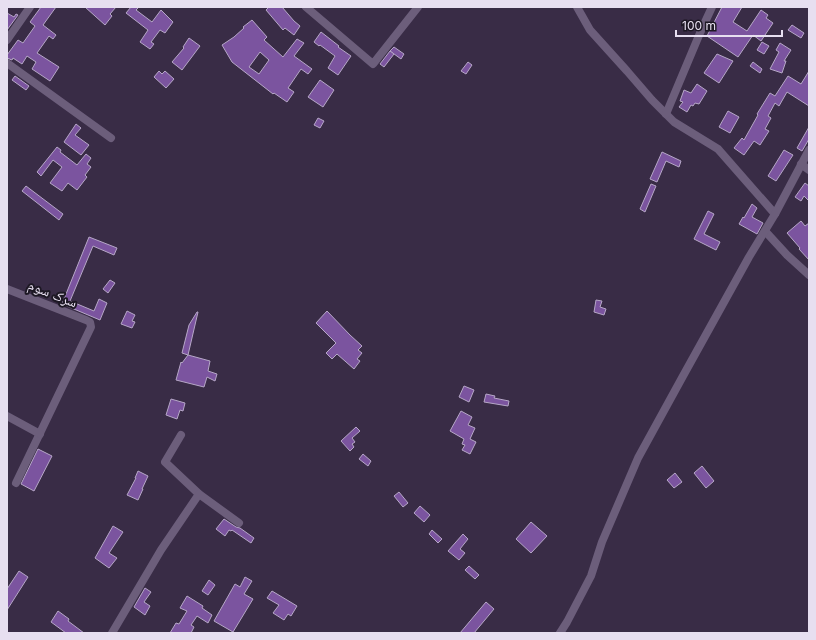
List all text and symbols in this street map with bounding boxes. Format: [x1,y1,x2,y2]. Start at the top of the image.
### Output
scale bar [676,12,782,38]
text: 100 m [682,18,716,33]
street label: سرک سوم [25,275,80,312]

